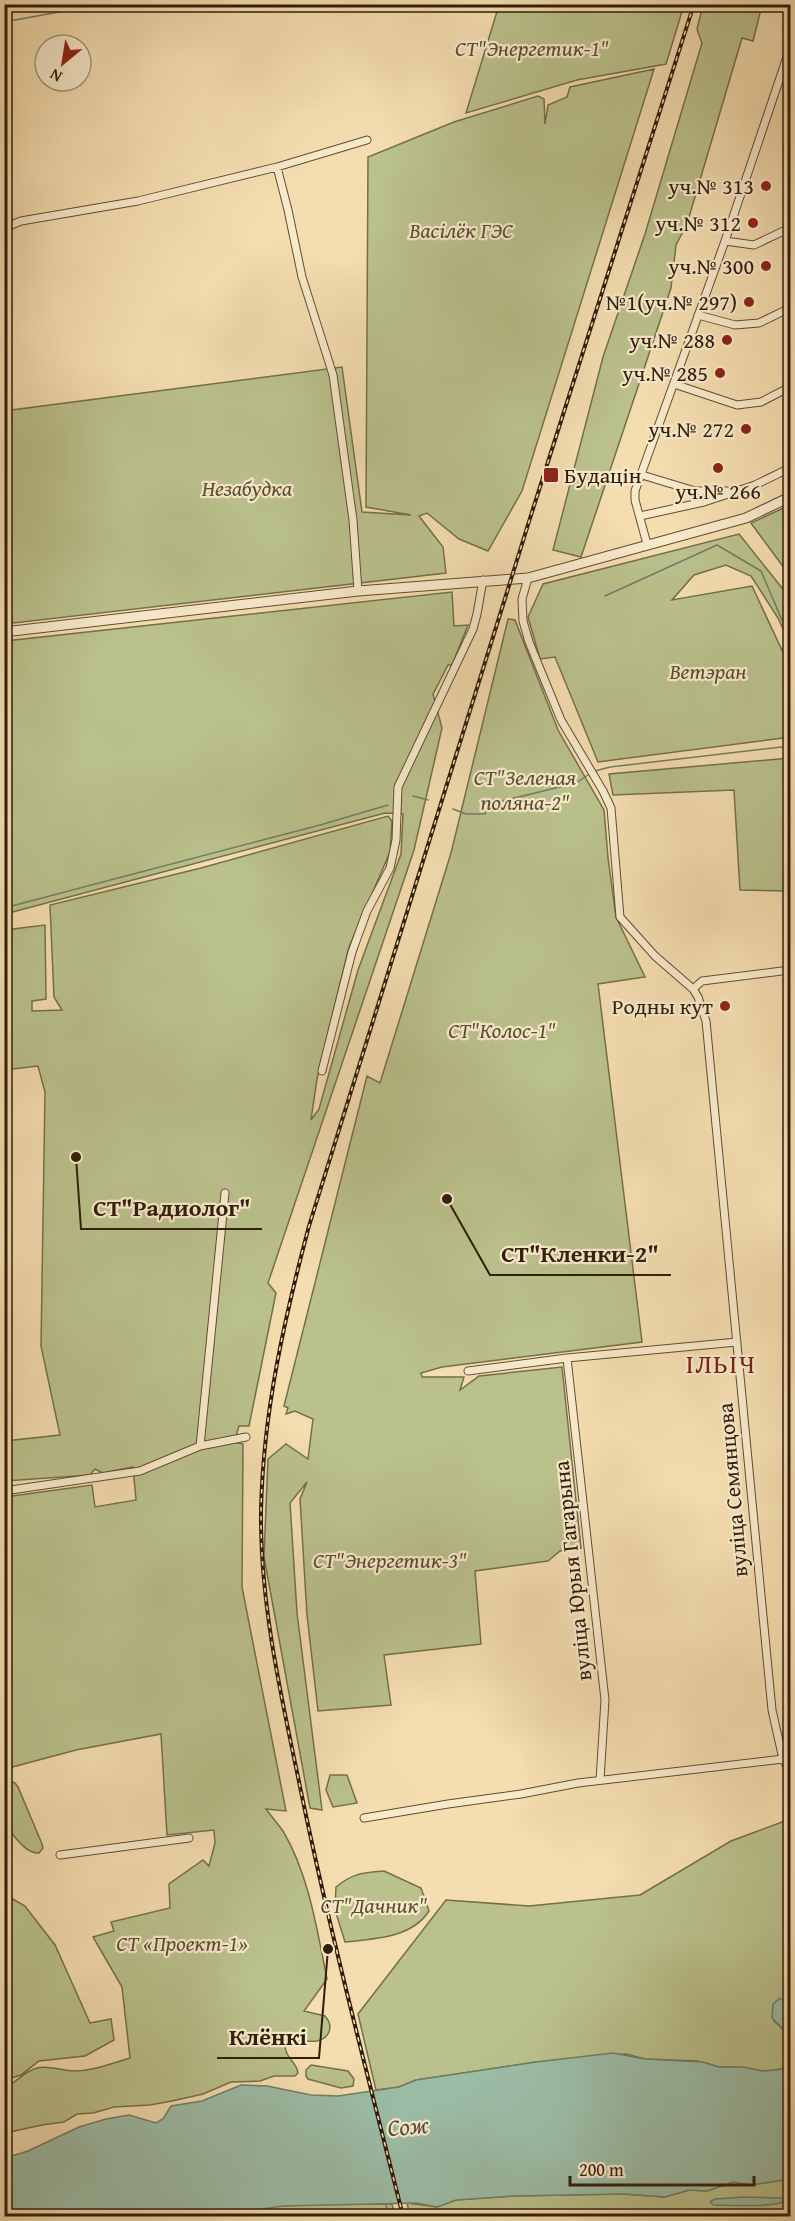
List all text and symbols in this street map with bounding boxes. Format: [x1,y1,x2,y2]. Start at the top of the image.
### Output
park label: СТ"Энергетик-1" [455,32,609,64]
north arrow [33,33,93,93]
text: N [45,63,66,89]
place label: уч.№ 313 [667,170,754,202]
marker: уч.№ 313 [759,179,773,193]
place label: уч.№ 312 [654,207,741,239]
park label: Васілёк ГЭС [408,214,514,246]
marker: уч.№ 312 [746,216,760,230]
place label: уч.№ 300 [667,250,754,282]
marker: уч.№ 300 [759,259,773,273]
place label: №1(уч.№ 297) [606,286,737,318]
marker: №1(уч.№ 297) [742,295,756,309]
place label: уч.№ 288 [628,324,715,356]
marker: уч.№ 288 [720,333,734,347]
place label: уч.№ 285 [621,357,708,389]
marker: уч.№ 285 [713,366,727,380]
place label: уч.№ 272 [647,413,734,445]
marker: уч.№ 272 [739,422,753,436]
place label: Будацін [564,459,642,491]
marker: уч.№ 266 [711,461,725,475]
marker: Будацін [542,466,560,484]
park label: Незабудка [202,472,292,504]
place label: уч.№ 266 [674,475,761,507]
park label: Ветэран [668,655,747,687]
park label: СТ"Зеленая поляна-2" [474,761,577,818]
place label: Родны кут [612,990,713,1022]
marker: Родны кут [718,999,732,1013]
park label: СТ"Колос-1" [448,1014,556,1046]
callout: СТ"Радиолог" [81,1187,262,1229]
text: СТ"Радиолог" [93,1190,251,1225]
callout: СТ"Кленки-2" [490,1233,671,1275]
text: СТ"Кленки-2" [501,1236,659,1271]
district label: ІЛЬІЧ [686,1344,756,1383]
street label: вуліца Семянцова [708,1401,756,1579]
street label: вуліца Юрыя Гагарына [544,1459,599,1683]
park label: СТ"Энергетик-3" [313,1544,467,1576]
park label: СТ"Дачник" [321,1889,428,1921]
park label: СТ «Проект-1» [116,1927,248,1959]
callout: Клёнкі [217,2016,319,2058]
text: Клёнкі [229,2019,307,2054]
water label: Сож [386,2107,430,2145]
scale bar [570,2149,754,2187]
text: 200 m [579,2156,624,2183]

